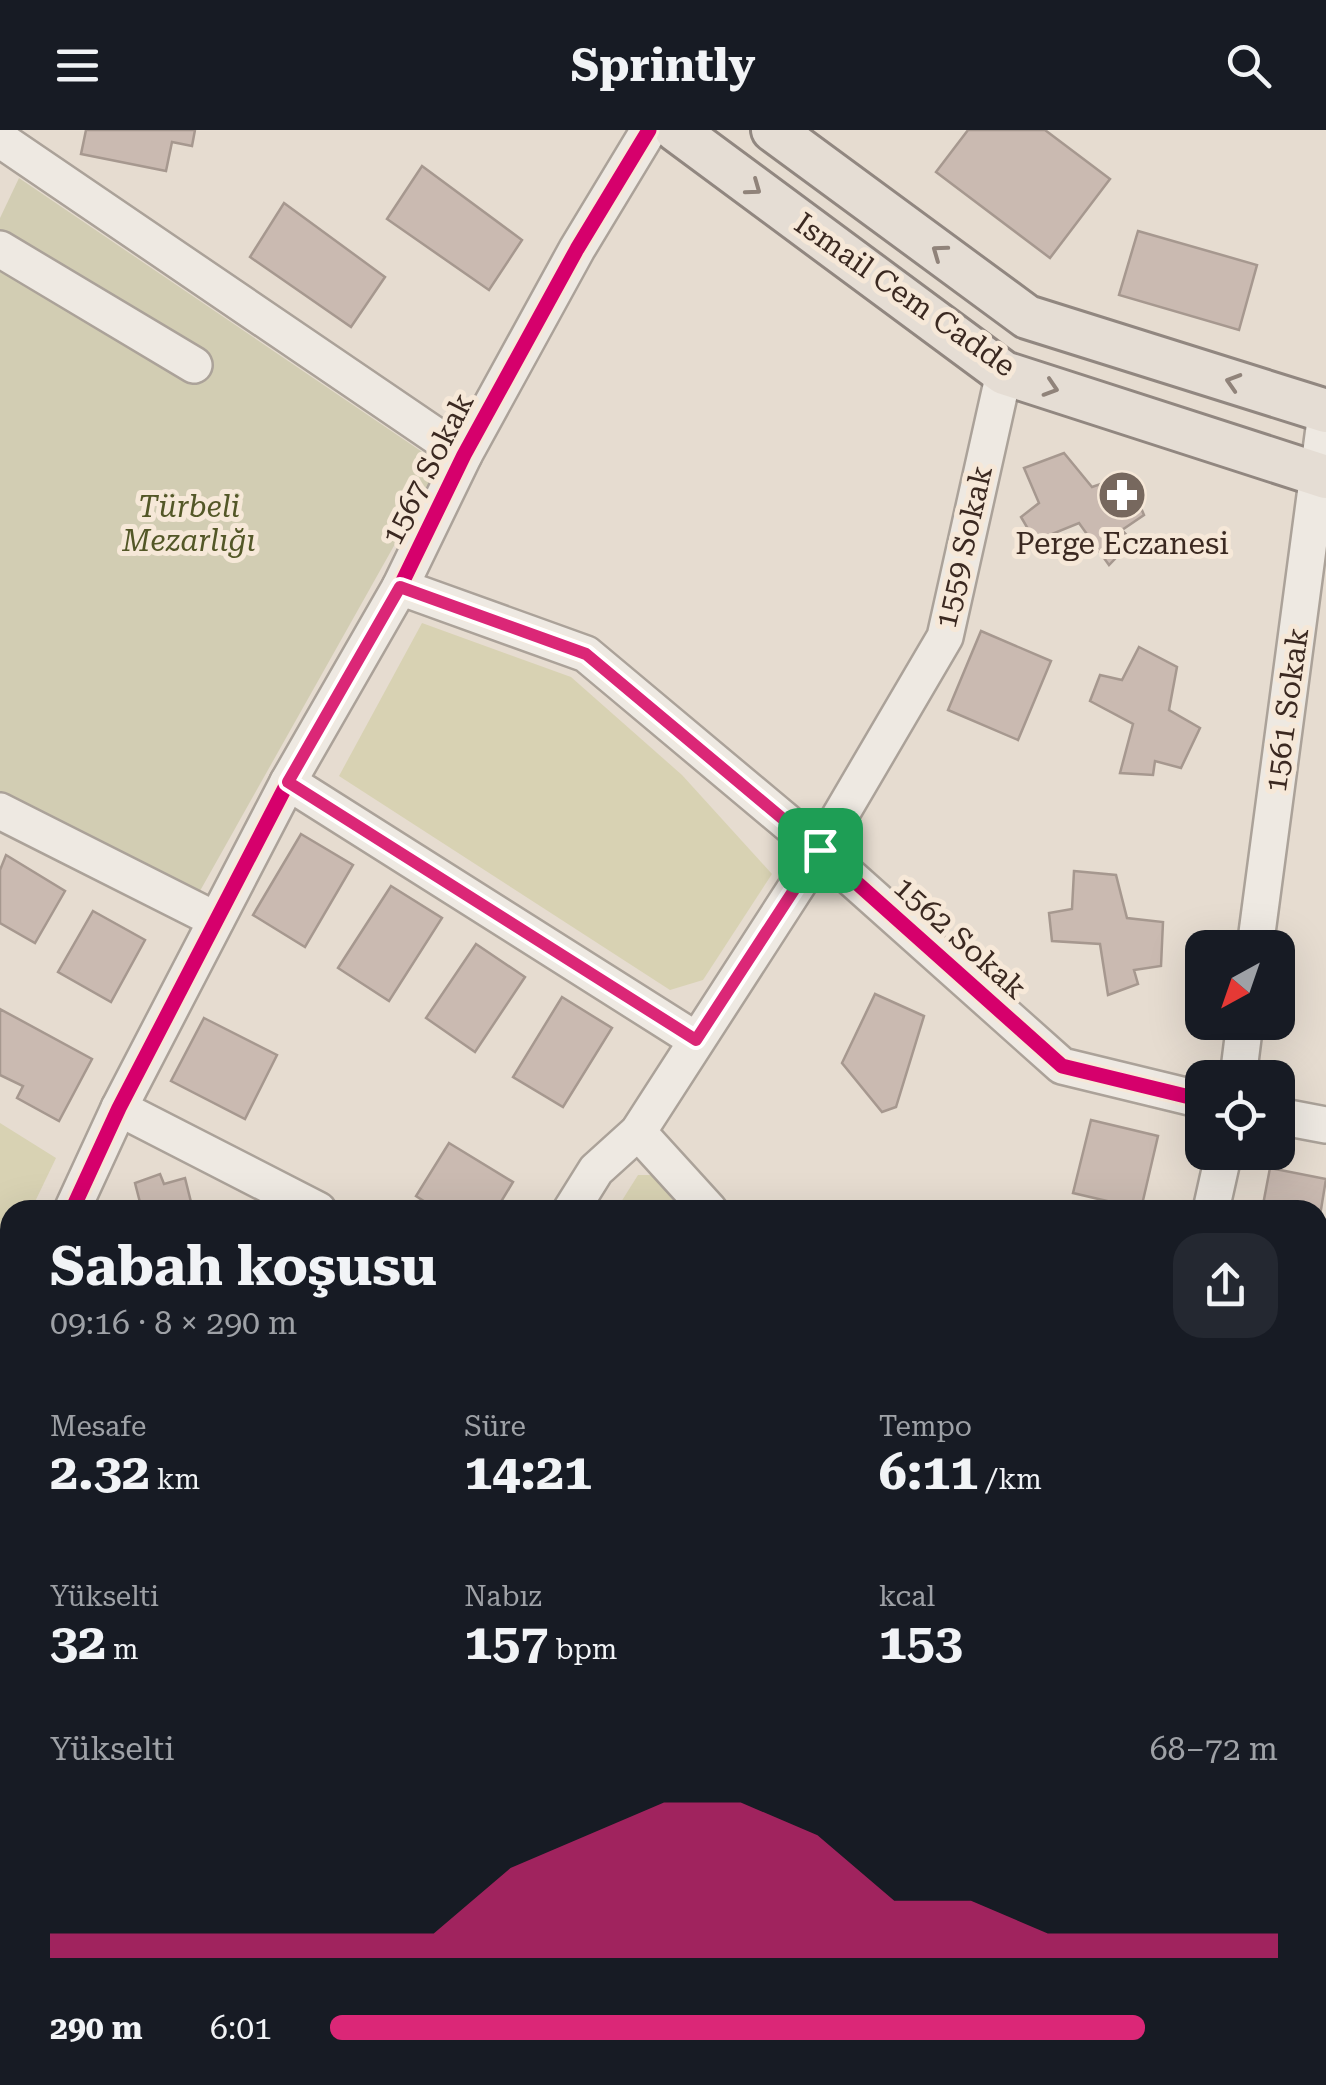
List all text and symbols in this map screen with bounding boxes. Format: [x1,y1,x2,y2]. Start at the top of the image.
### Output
icon: menu [50,38,105,93]
icon: search [1221,38,1276,93]
text: Sprintly [571,39,755,92]
one-way arrow [743,176,761,194]
street label: Ismail Cem Cadde [788,205,1022,384]
one-way arrow [932,247,950,264]
one-way arrow [1225,373,1242,393]
one-way arrow [1041,376,1058,396]
street label: 1567 Sokak [374,387,481,550]
street label: 1559 Sokak [928,462,999,632]
pharmacy icon: Perge Eczanesi [1096,469,1148,521]
park label: Türbeli Mezarlığı [121,489,256,558]
place label: Perge Eczanesi [1015,526,1229,561]
street label: 1561 Sokak [1258,625,1315,794]
pin [778,808,863,893]
icon: arrive [793,823,848,878]
street label: 1562 Sokak [887,869,1034,1006]
north arrow [1185,930,1295,1040]
map controls [1185,930,1295,1170]
button: locate [1185,1060,1295,1170]
button: share [1173,1233,1278,1338]
text: Sabah koşusu [50,1234,437,1298]
text: 09:16 · 8 × 290 m [50,1304,297,1342]
text: Mesafe [50,1410,146,1443]
text: Süre [464,1410,526,1443]
text: Tempo [879,1410,972,1443]
text: 2.32 [50,1443,150,1501]
text: 14:21 [464,1443,592,1501]
text: 6:11 [879,1443,978,1501]
text: km [150,1463,200,1496]
text: /km [978,1463,1042,1496]
text: Yükselti [50,1580,159,1613]
text: Nabız [464,1580,542,1613]
text: kcal [879,1580,935,1613]
text: 32 [50,1613,106,1671]
text: 157 [464,1613,548,1671]
text: 153 [879,1613,963,1671]
text: m [106,1633,139,1666]
text: bpm [548,1633,617,1666]
text: Yükselti [50,1730,175,1768]
text: 68–72 m [1150,1730,1278,1768]
text: 290 m [50,2009,143,2047]
text: 6:01 [210,2009,272,2047]

